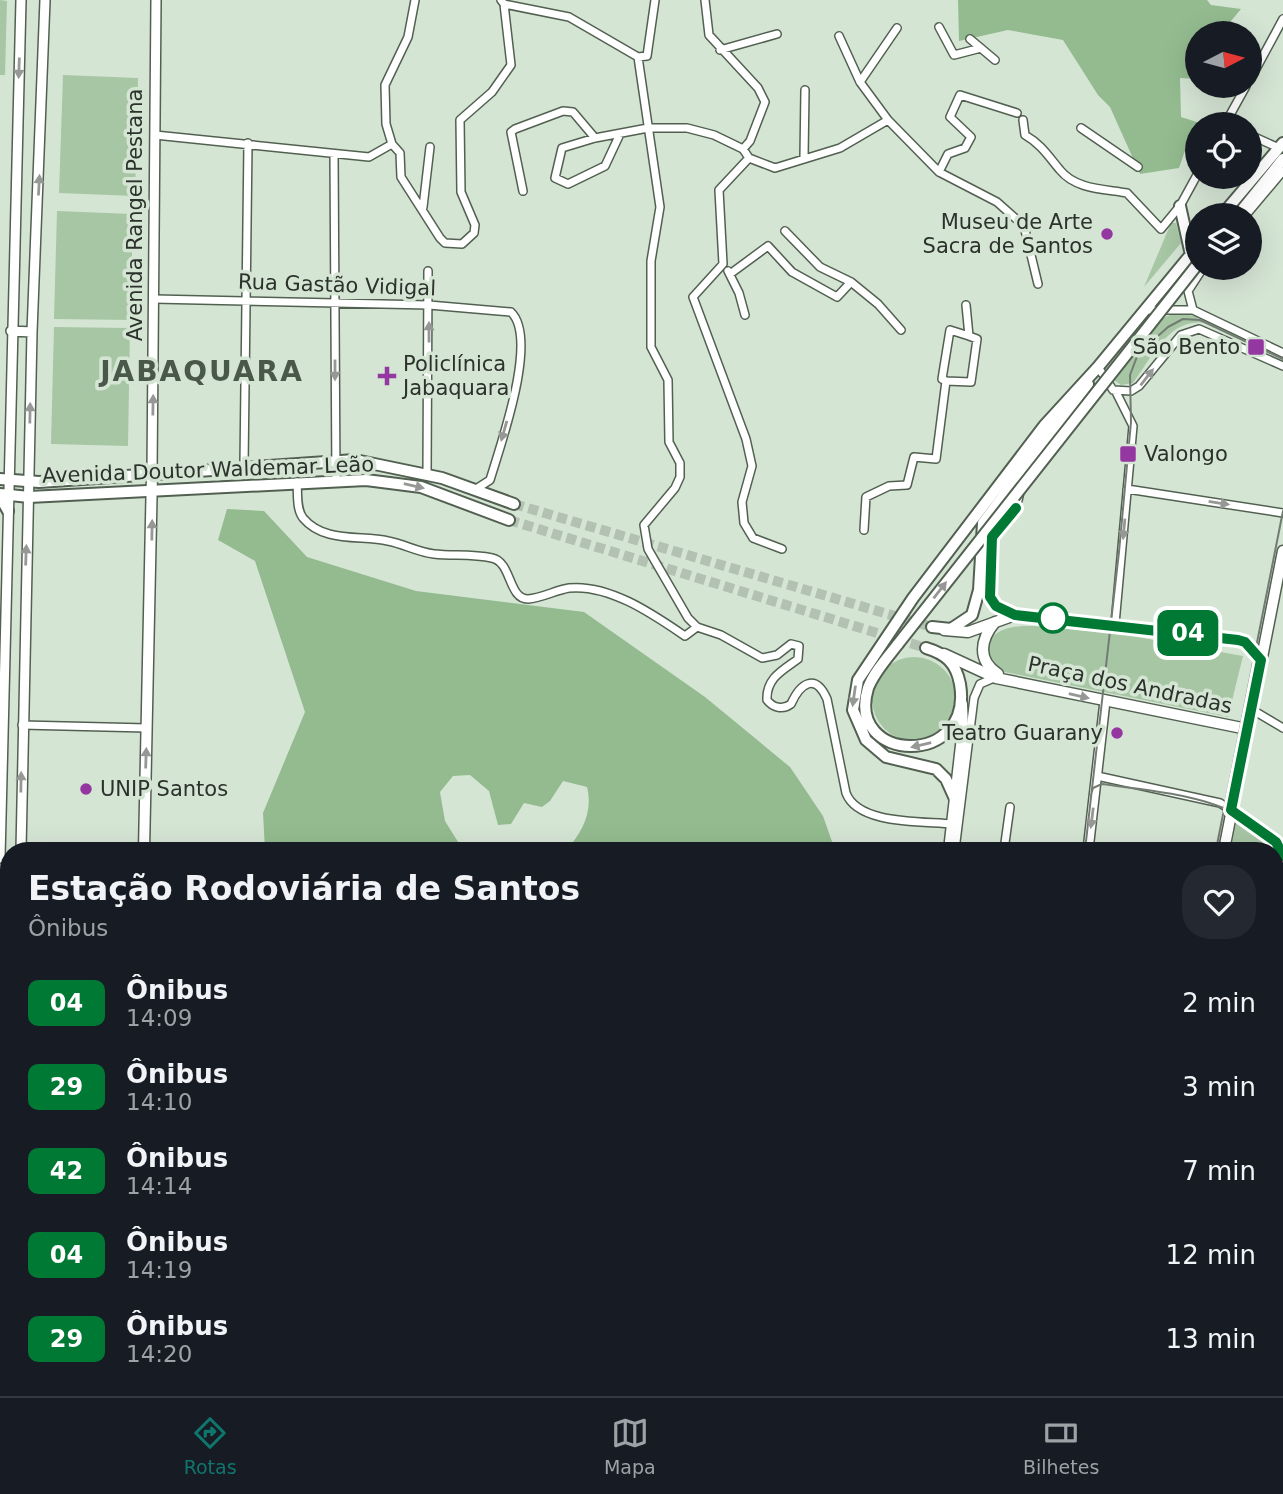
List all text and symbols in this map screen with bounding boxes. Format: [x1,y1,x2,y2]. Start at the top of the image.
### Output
north arrow [1185,21,1262,98]
map controls [1185,21,1262,280]
one-way arrow [13,57,24,79]
street label: Avenida Rangel Pestana [123,89,147,341]
button: locate [1185,112,1262,189]
one-way arrow [33,174,44,196]
button: layers [1185,203,1262,280]
place label: Museu de Arte Sacra de Santos [923,210,1093,258]
marker: Museu de Arte Sacra de Santos [1099,226,1115,242]
street label: Rua Gastão Vidigal [238,270,436,300]
one-way arrow [423,321,435,343]
place label: São Bento [1133,335,1240,359]
marker: São Bento [1246,337,1266,357]
place label: Policlínica Jabaquara [401,352,509,400]
district label: JABAQUARA [98,355,304,388]
one-way arrow [329,359,340,381]
marker: Policlínica Jabaquara [377,366,397,386]
one-way arrow [1139,368,1154,386]
one-way arrow [147,394,159,416]
one-way arrow [25,401,36,423]
one-way arrow [498,421,508,442]
place label: Valongo [1144,442,1228,466]
marker: Valongo [1118,444,1138,464]
street label: Avenida Doutor Waldemar Leão [42,452,374,488]
one-way arrow [403,481,425,492]
one-way arrow [1208,498,1230,509]
one-way arrow [1118,518,1129,540]
one-way arrow [146,519,157,541]
one-way arrow [21,544,32,566]
one-way arrow [932,581,946,599]
unlabelled marker [1038,603,1068,633]
line badge: 04 [1156,610,1220,656]
text: 04 [1171,619,1205,647]
street label: Praça dos Andradas [1026,652,1234,718]
one-way arrow [849,685,860,707]
one-way arrow [1068,690,1090,701]
place label: Teatro Guarany [941,721,1103,745]
marker: Teatro Guarany [1109,725,1125,741]
one-way arrow [910,739,932,750]
one-way arrow [141,747,152,769]
one-way arrow [15,771,27,793]
place label: UNIP Santos [100,777,228,801]
marker: UNIP Santos [78,781,94,797]
one-way arrow [1087,807,1098,829]
button: heart [1182,865,1256,939]
text: Estação Rodoviária de Santos [28,869,580,908]
text: Ônibus [28,915,108,941]
text: Ônibus [126,975,228,1005]
text: 2 min [1182,988,1256,1018]
text: 04 [50,989,83,1017]
text: 14:09 [126,1005,192,1031]
text: Ônibus [126,1059,228,1089]
text: 3 min [1182,1072,1256,1102]
text: 29 [50,1073,83,1101]
text: 14:10 [126,1089,192,1115]
text: Ônibus [126,1143,228,1173]
text: 7 min [1182,1156,1256,1186]
text: 42 [50,1157,83,1185]
text: 14:14 [126,1173,192,1199]
text: Ônibus [126,1227,228,1257]
text: 12 min [1166,1240,1256,1270]
text: 04 [50,1241,83,1269]
text: 14:19 [126,1257,192,1283]
text: Ônibus [126,1311,228,1341]
text: 13 min [1166,1324,1256,1354]
text: 29 [50,1325,83,1353]
text: 14:20 [126,1341,192,1367]
tab: Rotas [184,1414,237,1478]
tab: Mapa [604,1414,656,1478]
tab: Bilhetes [1023,1414,1099,1478]

